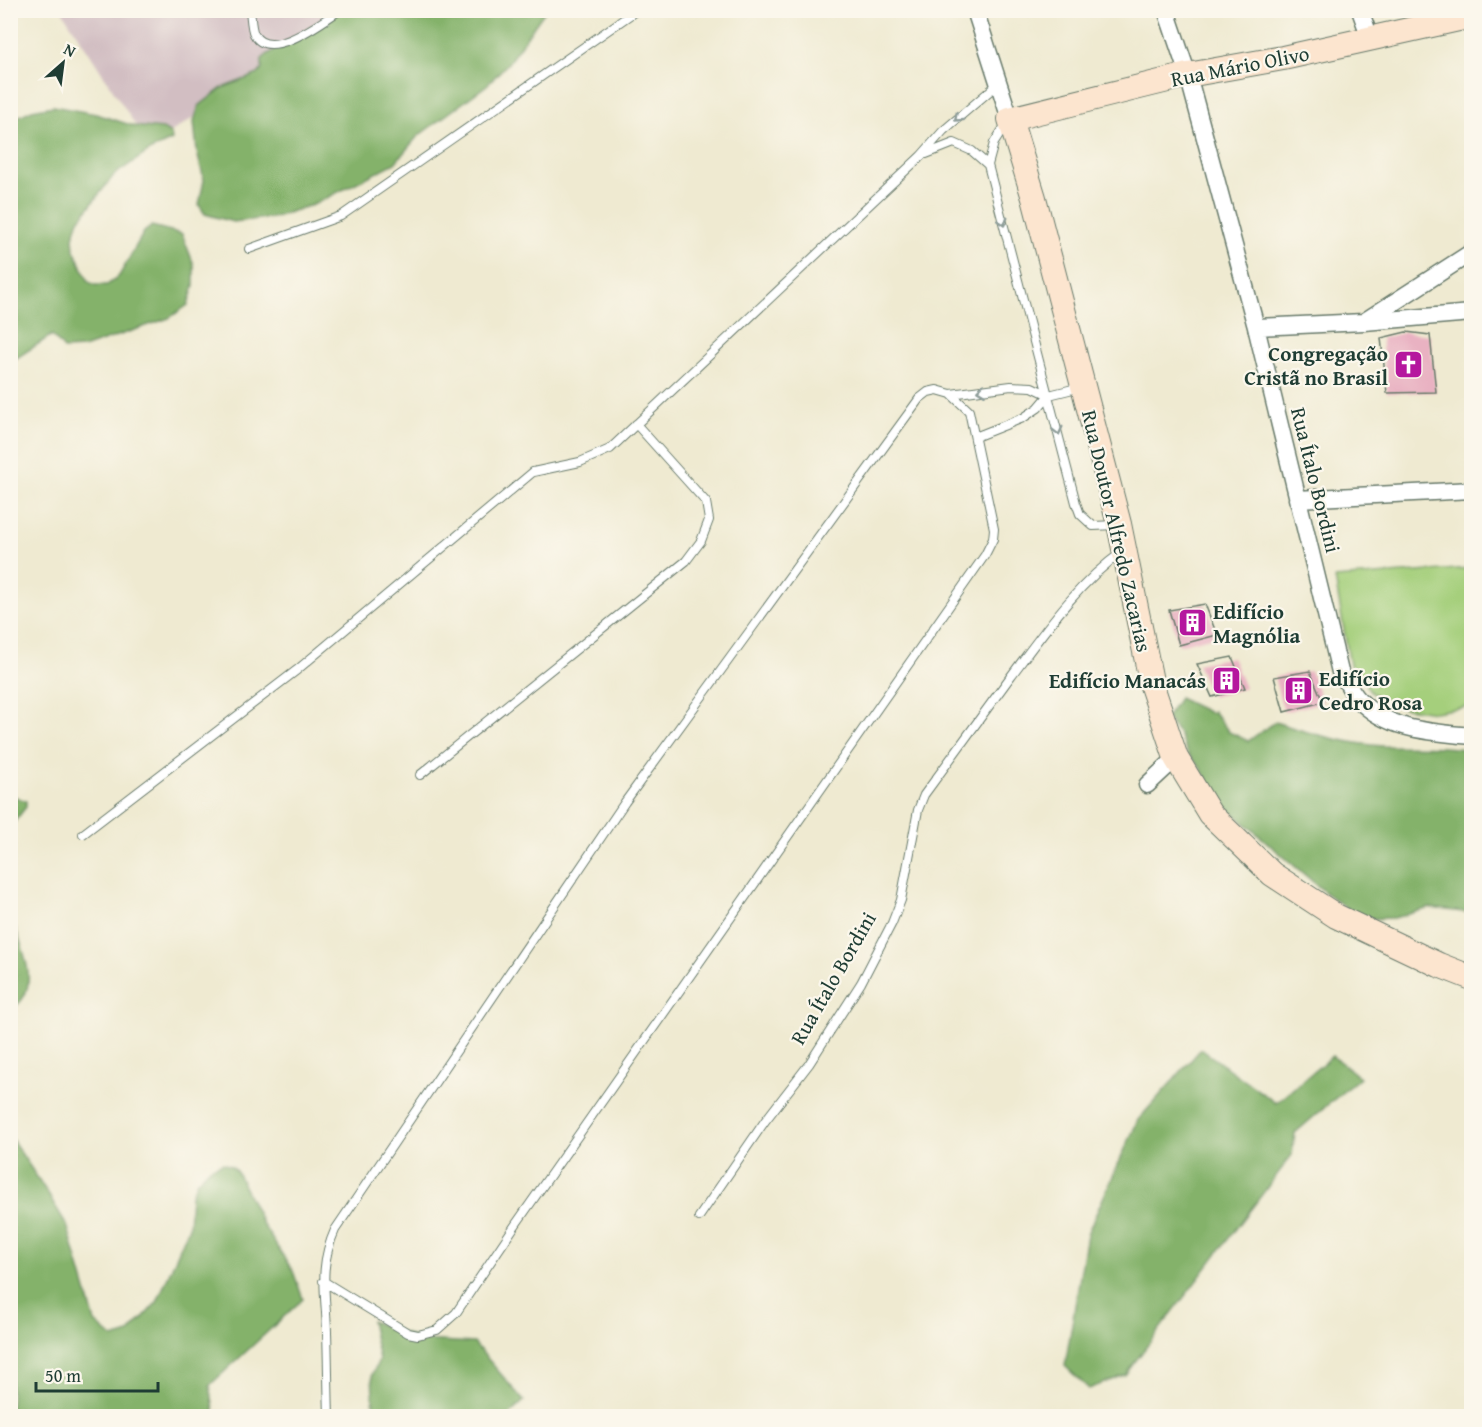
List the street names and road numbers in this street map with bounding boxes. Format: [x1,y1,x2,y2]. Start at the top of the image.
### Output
street label: Rua Mário Olivo [1168,37,1312,95]
street label: Rua Ítalo Bordini [1283,404,1349,556]
street label: Rua Doutor Alfredo Zacarias [1074,407,1160,655]
street label: Rua Ítalo Bordini [782,906,884,1050]

